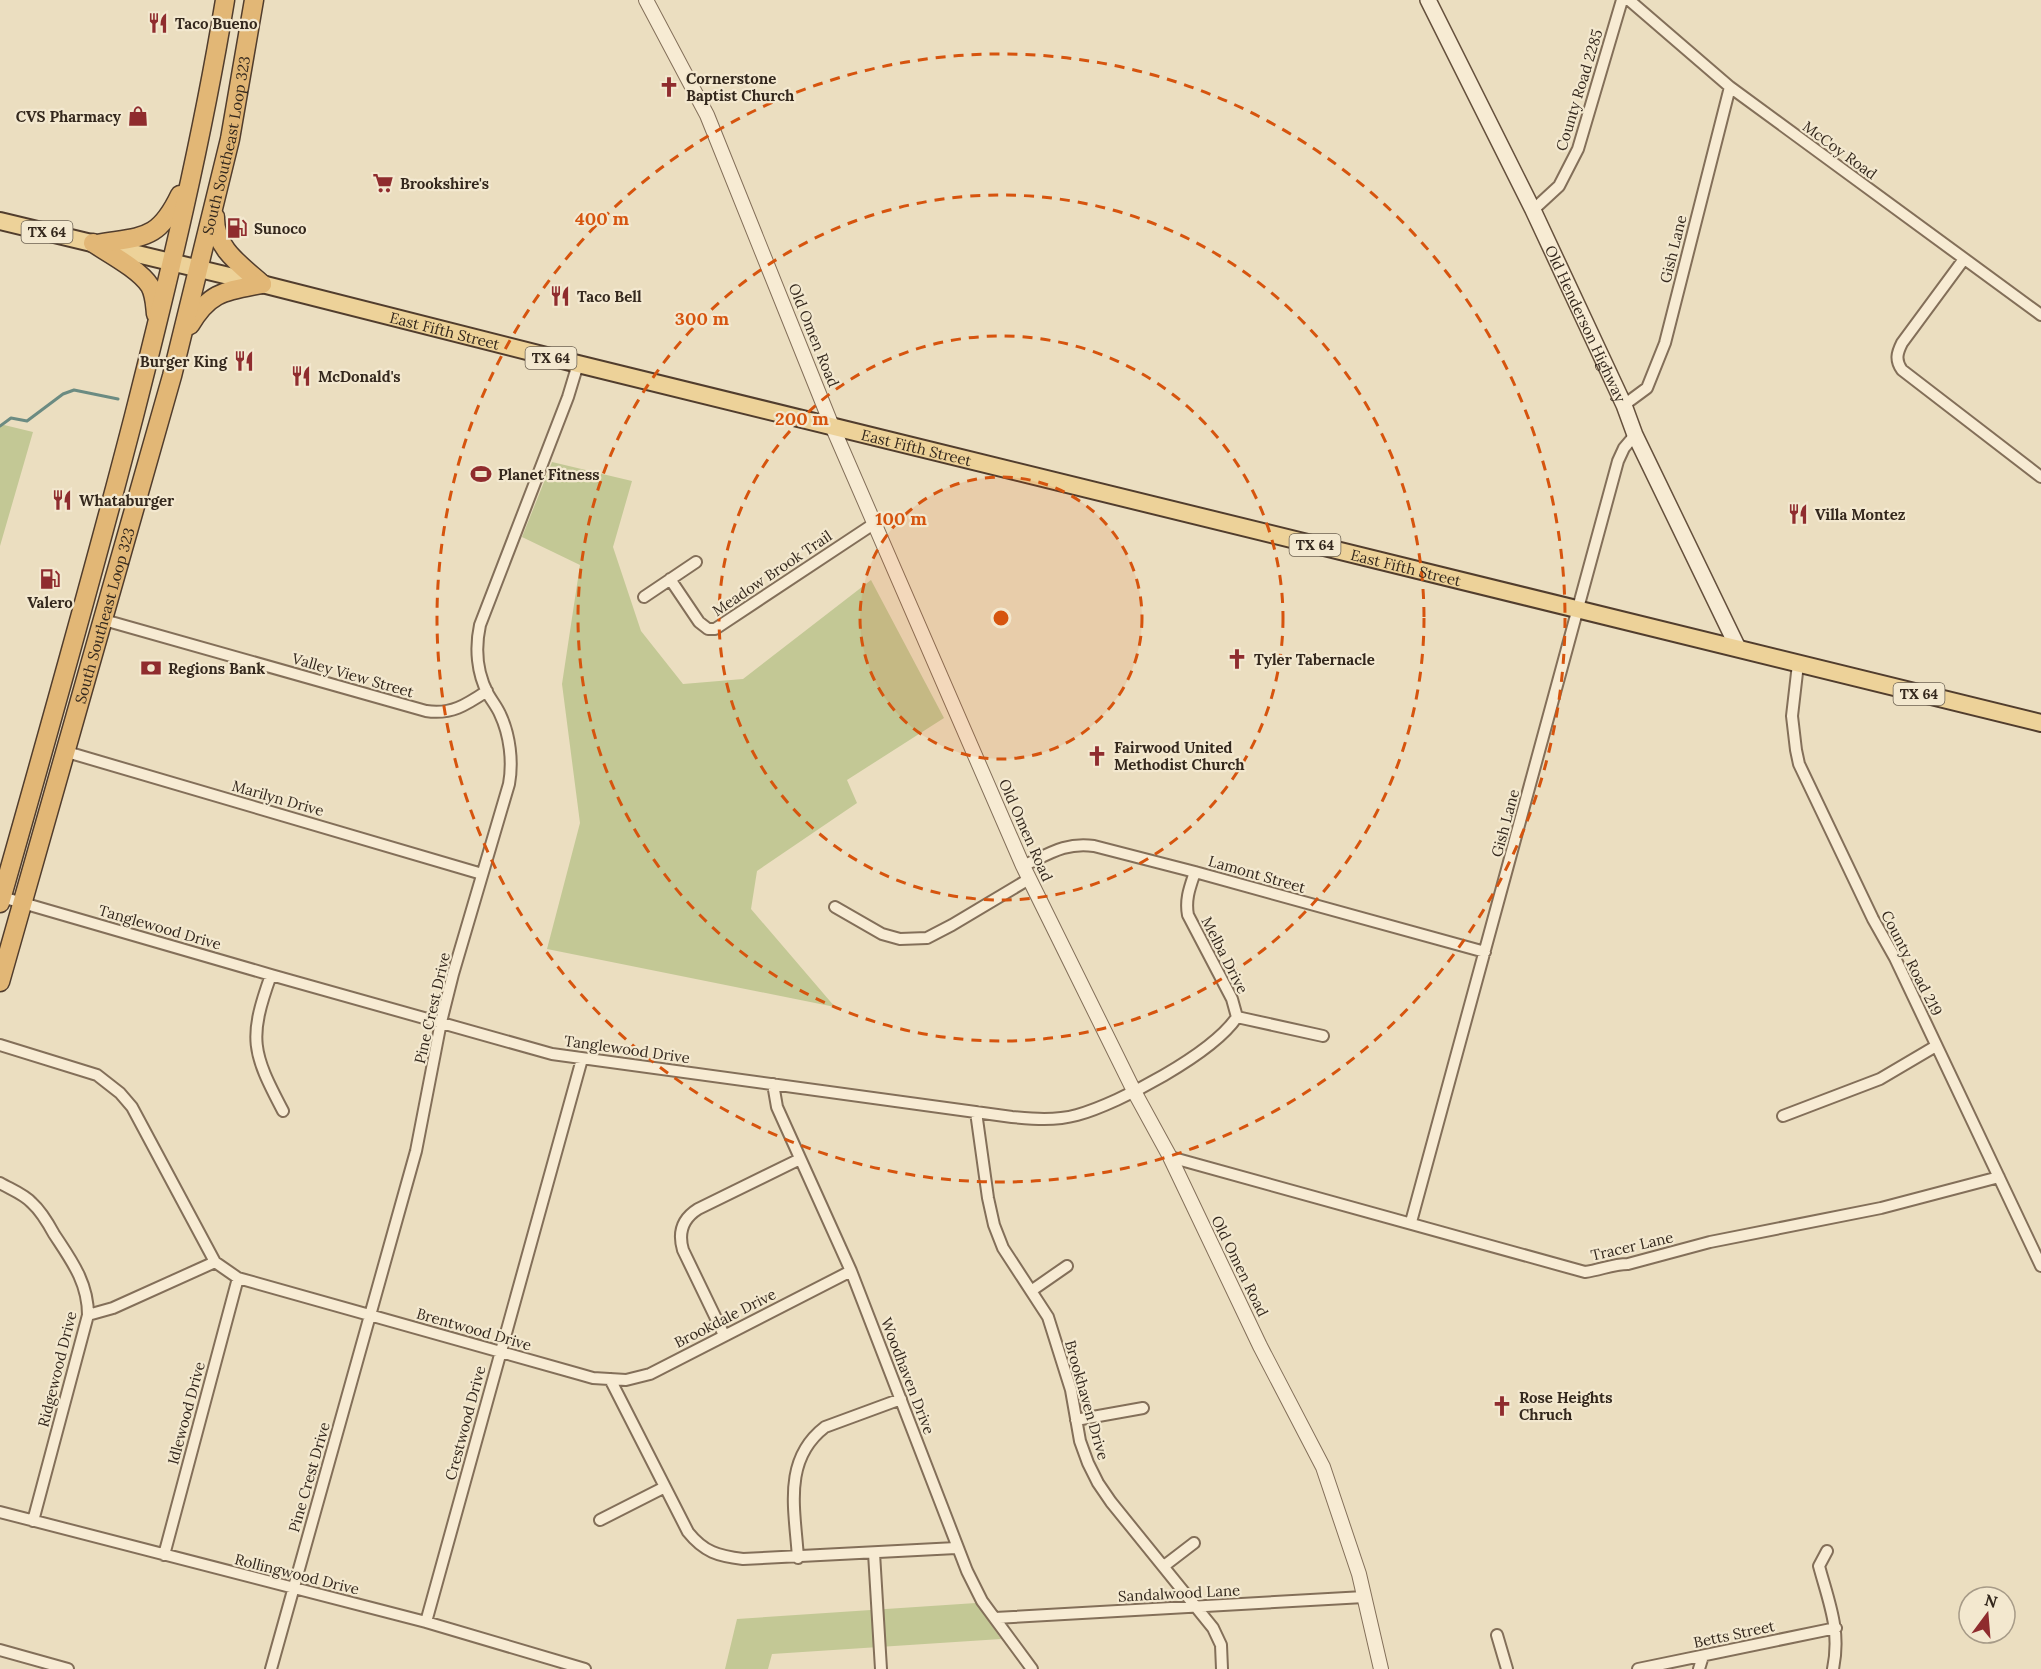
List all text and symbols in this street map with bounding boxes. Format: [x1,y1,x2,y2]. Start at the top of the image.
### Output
restaurant icon: Taco Bueno [146,11,170,35]
place label: Taco Bueno [175,14,258,33]
street label: County Road 2285 [1551,27,1607,153]
street label: South Southeast Loop 323 [197,54,254,237]
place label: Cornerstone Baptist Church [686,69,795,105]
church icon: Cornerstone Baptist Church [657,75,681,99]
shop icon: CVS Pharmacy [126,104,150,128]
place label: CVS Pharmacy [16,107,122,126]
street label: McCoy Road [1799,117,1881,183]
supermarket icon: Brookshire's [371,171,395,195]
place label: Brookshire's [400,174,489,193]
text: 400 m [575,207,629,230]
street label: Gish Lane [1655,213,1691,285]
fuel station icon: Sunoco [225,216,249,240]
place label: Sunoco [254,219,307,238]
road number: TX 64 [22,221,72,243]
street label: Old Henderson Highway [1541,242,1631,405]
street label: Old Omen Road [785,280,843,390]
restaurant icon: Taco Bell [548,284,572,308]
place label: Taco Bell [577,287,642,306]
street label: East Fifth Street [388,307,502,353]
text: 300 m [675,307,730,330]
road number: TX 64 [526,347,576,369]
restaurant icon: Burger King [232,349,256,373]
place label: Burger King [140,352,228,371]
restaurant icon: McDonald's [289,364,313,388]
place label: McDonald's [318,367,401,386]
text: 200 m [775,407,829,430]
street label: East Fifth Street [859,424,974,470]
sports icon: Planet Fitness [469,462,493,486]
place label: Planet Fitness [498,465,599,484]
restaurant icon: Whataburger [50,488,74,512]
place label: Whataburger [79,491,175,510]
restaurant icon: Villa Montez [1786,502,1810,526]
place label: Villa Montez [1815,505,1906,524]
text: 100 m [875,507,927,530]
street label: South Southeast Loop 323 [70,525,138,706]
street label: Meadow Brook Trail [709,526,835,620]
road number: TX 64 [1290,534,1340,556]
street label: East Fifth Street [1349,545,1463,590]
fuel station icon: Valero [38,567,62,591]
place label: Valero [27,593,73,612]
centre of rings [991,608,1011,628]
church icon: Tyler Tabernacle [1225,647,1249,671]
street label: Valley View Street [289,648,416,701]
place label: Tyler Tabernacle [1254,650,1375,669]
bank icon: Regions Bank [139,656,163,680]
place label: Regions Bank [168,659,265,678]
road number: TX 64 [1894,683,1944,705]
place label: Fairwood United Methodist Church [1114,738,1245,774]
church icon: Fairwood United Methodist Church [1085,744,1109,768]
street label: Marilyn Drive [230,776,326,820]
street label: Old Omen Road [995,776,1057,884]
street label: Gish Lane [1487,787,1523,859]
street label: Lamont Street [1206,851,1308,897]
street label: Tanglewood Drive [96,900,224,954]
street label: County Road 219 [1877,907,1947,1019]
street label: Melba Drive [1198,913,1252,997]
street label: Pine Crest Drive [410,950,454,1066]
street label: Tanglewood Drive [563,1031,691,1067]
street label: Old Omen Road [1207,1212,1273,1320]
street label: Tracer Lane [1589,1227,1675,1265]
street label: Brookdale Drive [671,1284,779,1352]
street label: Brentwood Drive [414,1304,534,1354]
street label: Ridgewood Drive [33,1309,81,1429]
street label: Woodhaven Drive [877,1315,939,1437]
street label: Brookhaven Drive [1061,1338,1113,1462]
street label: Idlewood Drive [163,1360,209,1466]
street label: Crestwood Drive [441,1364,489,1482]
place label: Rose Heights Chruch [1519,1388,1613,1424]
church icon: Rose Heights Chruch [1490,1394,1514,1418]
street label: Pine Crest Drive [284,1420,334,1534]
street label: Rollingwood Drive [233,1549,361,1599]
street label: Sandalwood Lane [1117,1580,1241,1606]
north arrow [1957,1585,2017,1645]
text: N [1982,1589,2000,1612]
street label: Betts Street [1692,1616,1777,1652]

